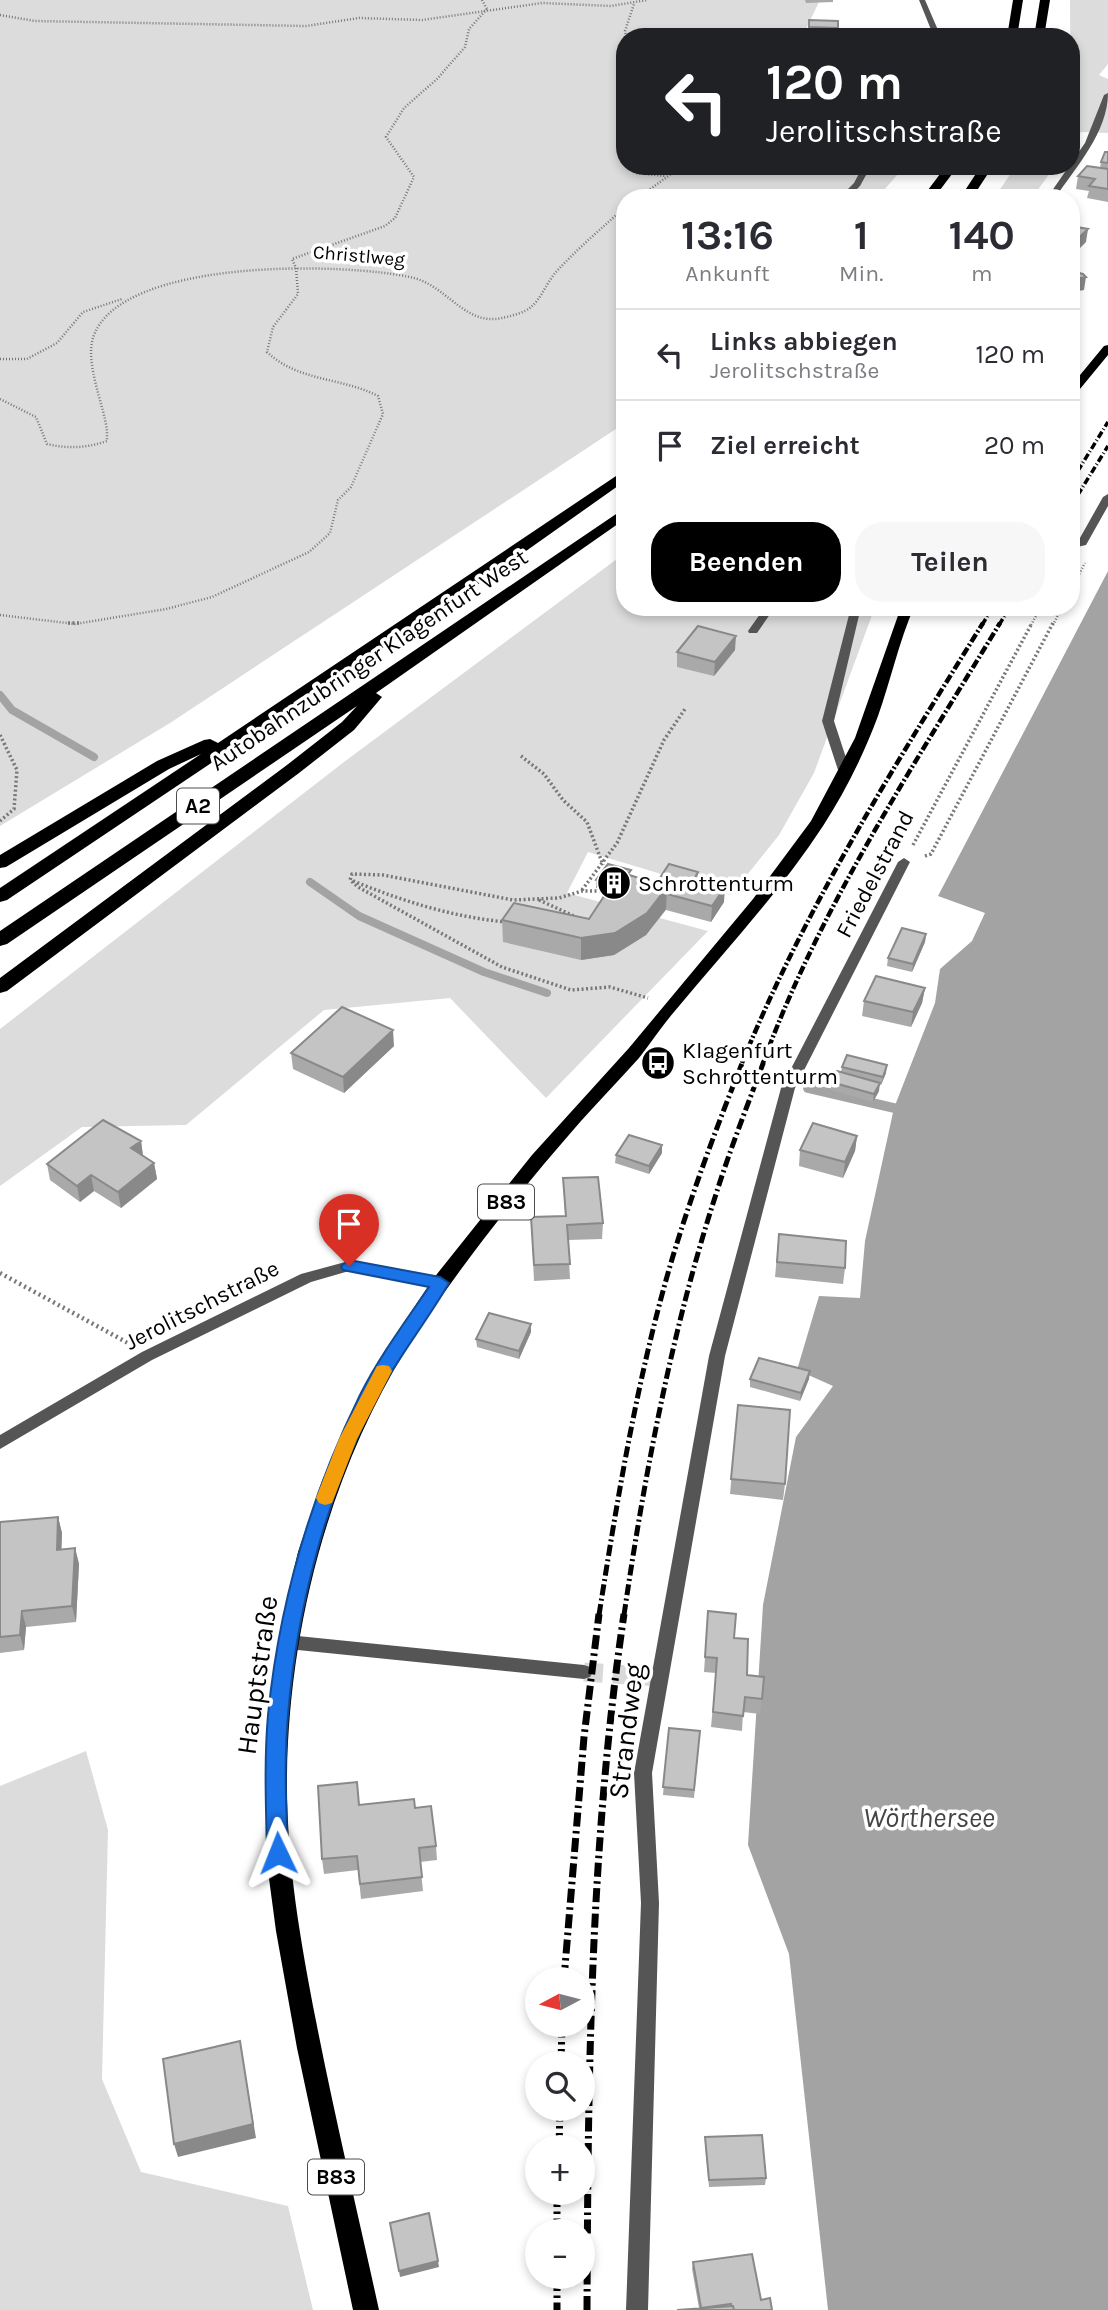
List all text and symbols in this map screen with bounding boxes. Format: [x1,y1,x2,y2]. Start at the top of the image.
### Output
text: 120 m [766,54,903,111]
icon: left [651,56,742,147]
text: Jerolitschstraße [766,113,1002,150]
text: 13:16 [681,210,774,260]
text: 1 [854,210,869,260]
text: 140 [948,210,1015,260]
street label: Christlweg [312,241,406,271]
text: Ankunft [685,260,770,287]
text: Min. [839,260,883,287]
text: m [971,260,992,287]
text: Links abbiegen [710,326,898,357]
icon: left [651,336,689,374]
text: 120 m [975,339,1045,370]
text: Jerolitschstraße [710,357,879,384]
icon: arrive [651,427,689,465]
text: Ziel erreicht [710,430,860,461]
text: 20 m [984,430,1045,461]
button: Beenden [651,522,841,602]
button: Teilen [855,522,1045,602]
street label: Autobahnzubringer Klagenfurt West [205,543,533,777]
road number: A2 [177,788,219,824]
street label: Friedelstrand [830,806,920,942]
building icon: Schrottenturm [595,864,633,902]
place label: Schrottenturm [638,870,794,897]
place label: Klagenfurt Schrottenturm [682,1037,838,1090]
bus stop icon: Klagenfurt Schrottenturm [639,1044,677,1082]
road number: B83 [478,1184,534,1220]
pin [319,1194,379,1266]
icon: arrive [330,1205,368,1243]
street label: Jerolitschstraße [120,1255,284,1355]
street label: Hauptstraße [230,1593,284,1757]
street label: Strandweg [601,1661,651,1801]
water label: Wörthersee [863,1801,995,1834]
position arrow [241,1816,315,1890]
north arrow [525,1967,595,2037]
map controls [525,1967,595,2289]
button: search [525,2051,595,2121]
button: + [525,2135,595,2205]
road number: B83 [308,2160,364,2194]
button: − [525,2219,595,2289]

